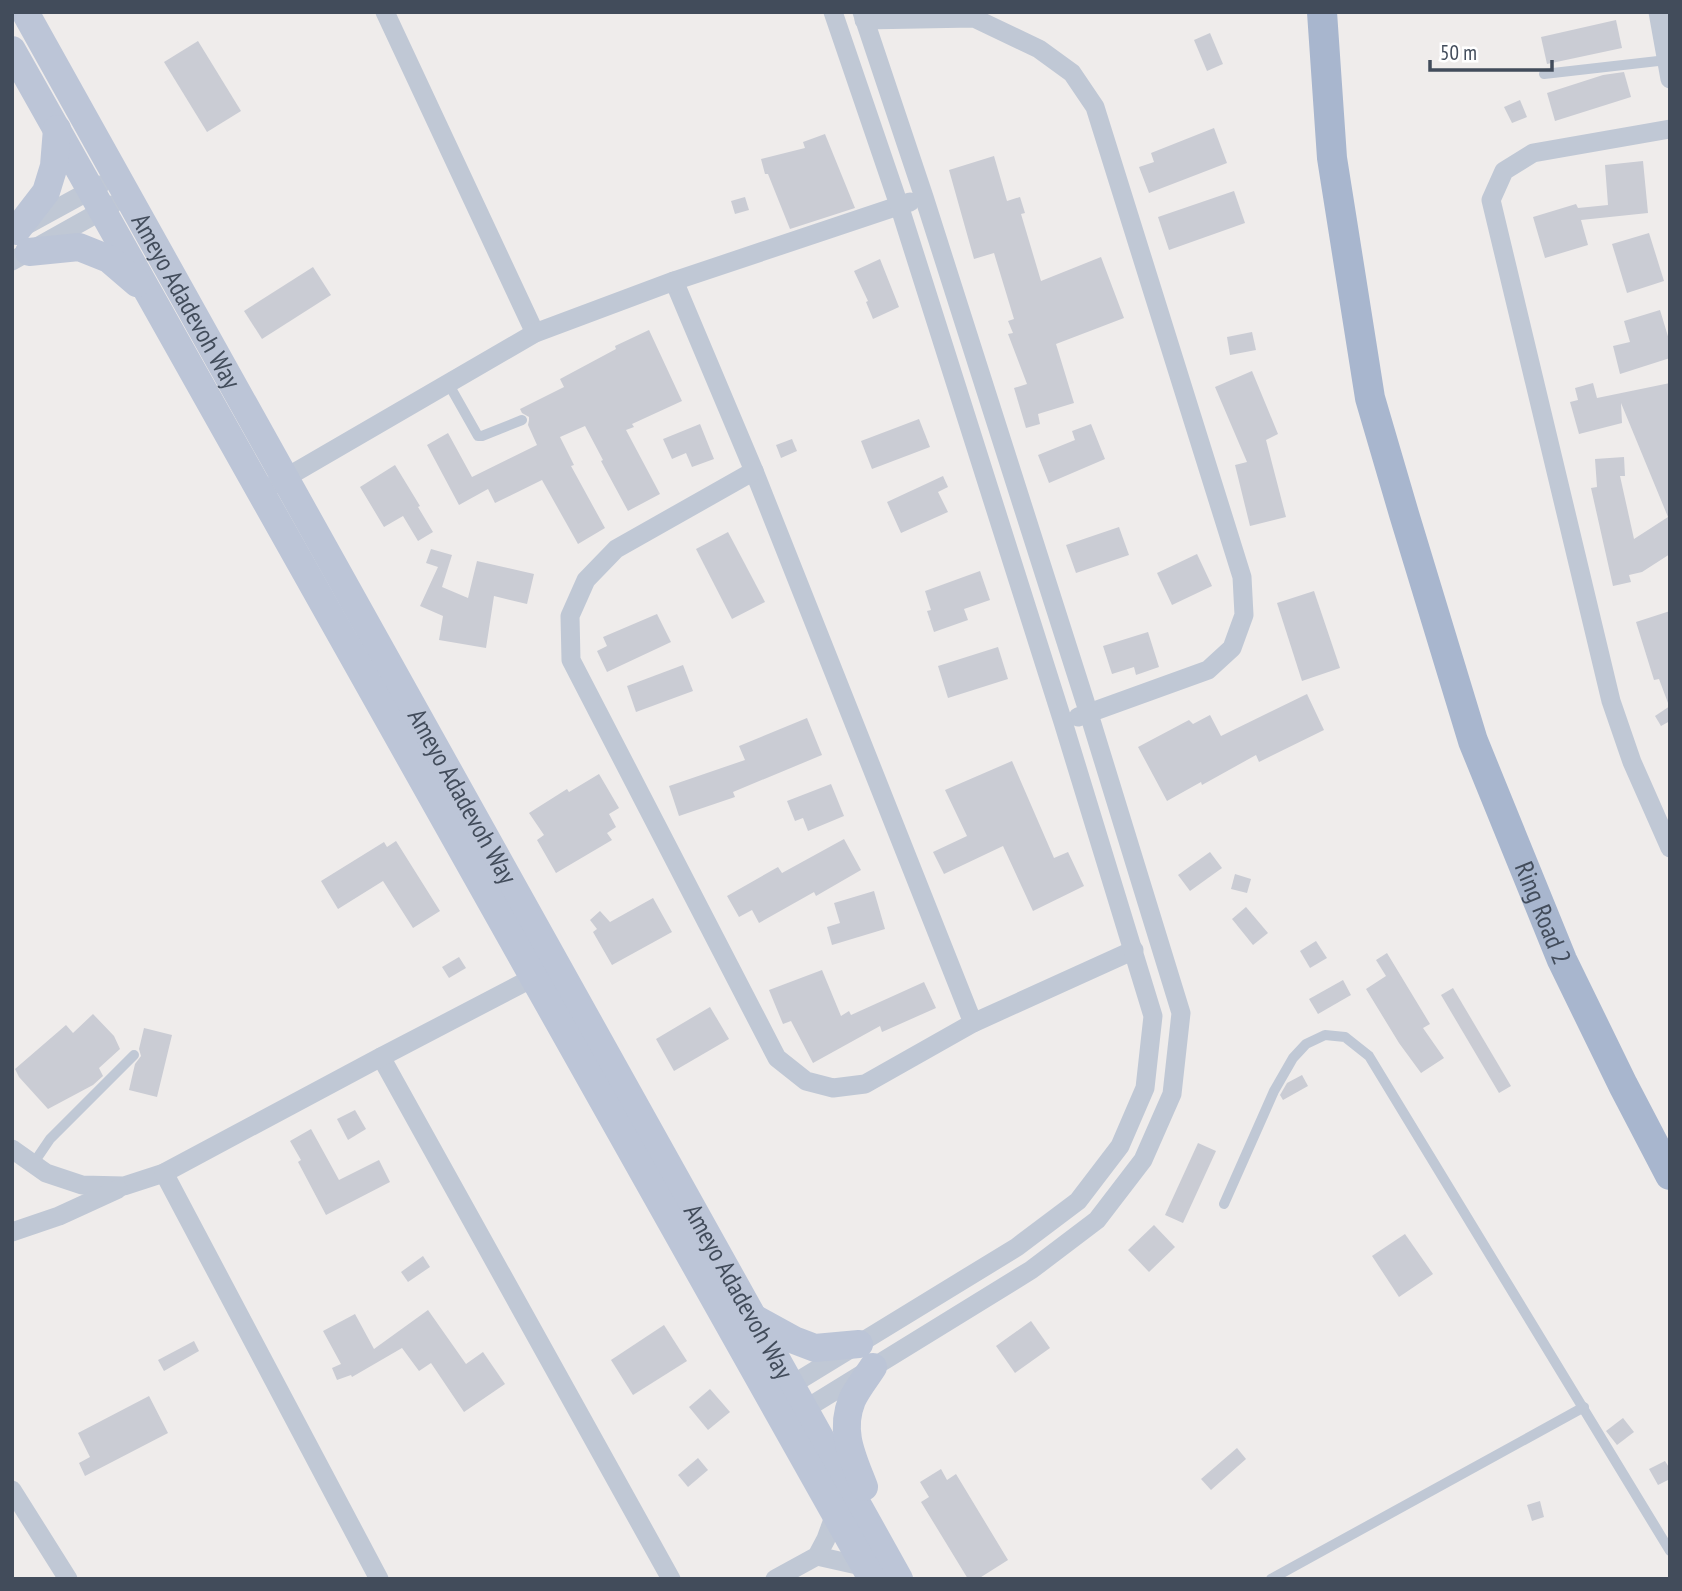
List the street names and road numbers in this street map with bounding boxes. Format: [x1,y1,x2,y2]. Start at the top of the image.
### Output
street label: Ameyo Adadevoh Way [125,207,249,394]
street label: Ameyo Adadevoh Way [401,703,525,890]
street label: Ring Road 2 [1508,856,1579,969]
street label: Ameyo Adadevoh Way [677,1198,801,1385]

